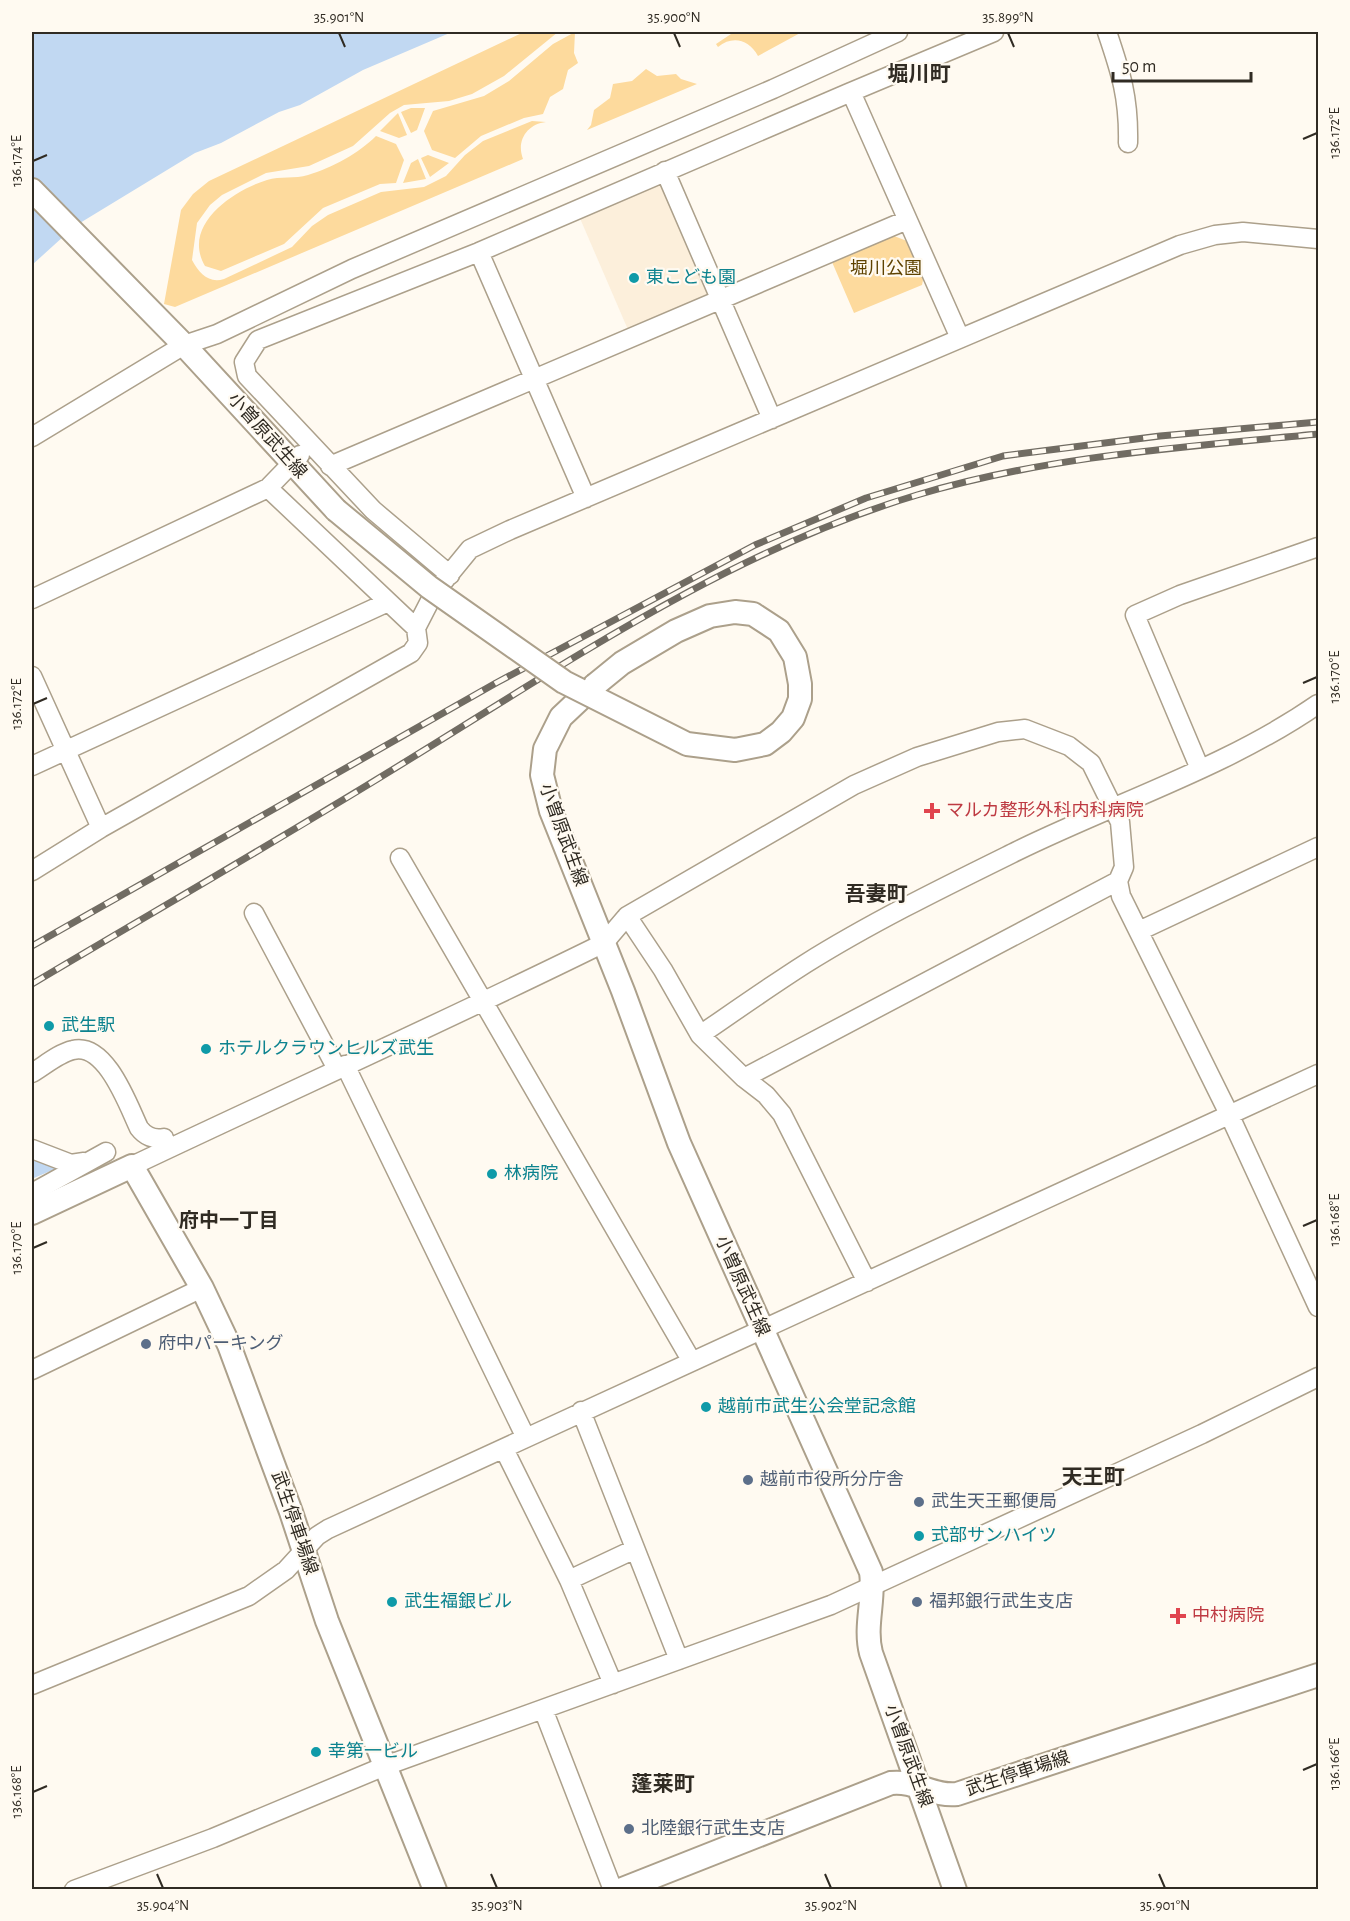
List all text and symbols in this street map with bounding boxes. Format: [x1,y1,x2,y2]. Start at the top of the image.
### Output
text: 35.901°N [314,10,364,25]
text: 35.900°N [647,10,701,25]
text: 35.899°N [982,10,1034,25]
scale bar [1113,45,1251,83]
text: 50 m [1122,58,1156,76]
district label: 堀川町 [888,63,951,85]
text: 136.172°E [1327,107,1342,159]
text: 136.174°E [9,135,24,187]
park label: 堀川公園 [850,259,922,278]
place label: 東こども園 [646,268,736,287]
marker: 東こども園 [627,271,641,285]
street label: 小曽原武生線 [224,389,311,482]
text: 136.170°E [1327,651,1342,703]
text: 136.172°E [9,678,24,730]
street label: 小曽原武生線 [536,780,592,889]
place label: マルカ整形外科内科病院 [946,800,1143,820]
marker: マルカ整形外科内科病院 [923,802,941,820]
district label: 吾妻町 [845,883,908,905]
place label: 武生駅 [61,1016,115,1035]
marker: 武生駅 [42,1019,56,1033]
place label: ホテルクラウンヒルズ武生 [218,1038,434,1058]
marker: ホテルクラウンヒルズ武生 [199,1042,213,1056]
place label: 林病院 [504,1164,558,1183]
marker: 林病院 [485,1167,499,1181]
text: 136.168°E [1327,1194,1342,1246]
district label: 府中一丁目 [179,1210,279,1231]
text: 136.170°E [9,1222,24,1274]
street label: 小曽原武生線 [712,1232,774,1339]
place label: 府中パーキング [158,1333,283,1353]
marker: 府中パーキング [139,1337,153,1351]
place label: 越前市武生公会堂記念館 [718,1396,916,1416]
marker: 越前市武生公会堂記念館 [699,1400,713,1414]
district label: 天王町 [1062,1467,1125,1488]
street label: 武生停車場線 [268,1468,322,1577]
place label: 越前市役所分庁舎 [760,1469,904,1489]
marker: 越前市役所分庁舎 [741,1473,755,1487]
place label: 武生天王郵便局 [931,1492,1057,1511]
marker: 武生天王郵便局 [912,1495,926,1509]
place label: 式部サンハイツ [931,1526,1057,1545]
marker: 式部サンハイツ [912,1529,926,1543]
place label: 福邦銀行武生支店 [929,1591,1073,1611]
place label: 武生福銀ビル [404,1592,512,1611]
marker: 武生福銀ビル [385,1595,399,1609]
marker: 福邦銀行武生支店 [910,1595,924,1609]
place label: 中村病院 [1192,1605,1264,1625]
marker: 中村病院 [1169,1607,1187,1625]
street label: 小曽原武生線 [881,1701,937,1810]
text: 136.166°E [1327,1738,1342,1790]
place label: 幸第一ビル [328,1741,418,1761]
marker: 幸第一ビル [309,1745,323,1759]
street label: 武生停車場線 [963,1747,1072,1799]
text: 136.168°E [9,1766,24,1818]
district label: 蓬莱町 [632,1773,695,1795]
place label: 北陸銀行武生支店 [641,1818,785,1838]
marker: 北陸銀行武生支店 [622,1822,636,1836]
text: 35.904°N [137,1898,189,1913]
text: 35.903°N [471,1898,523,1913]
text: 35.902°N [805,1898,857,1913]
text: 35.901°N [1140,1898,1190,1913]

